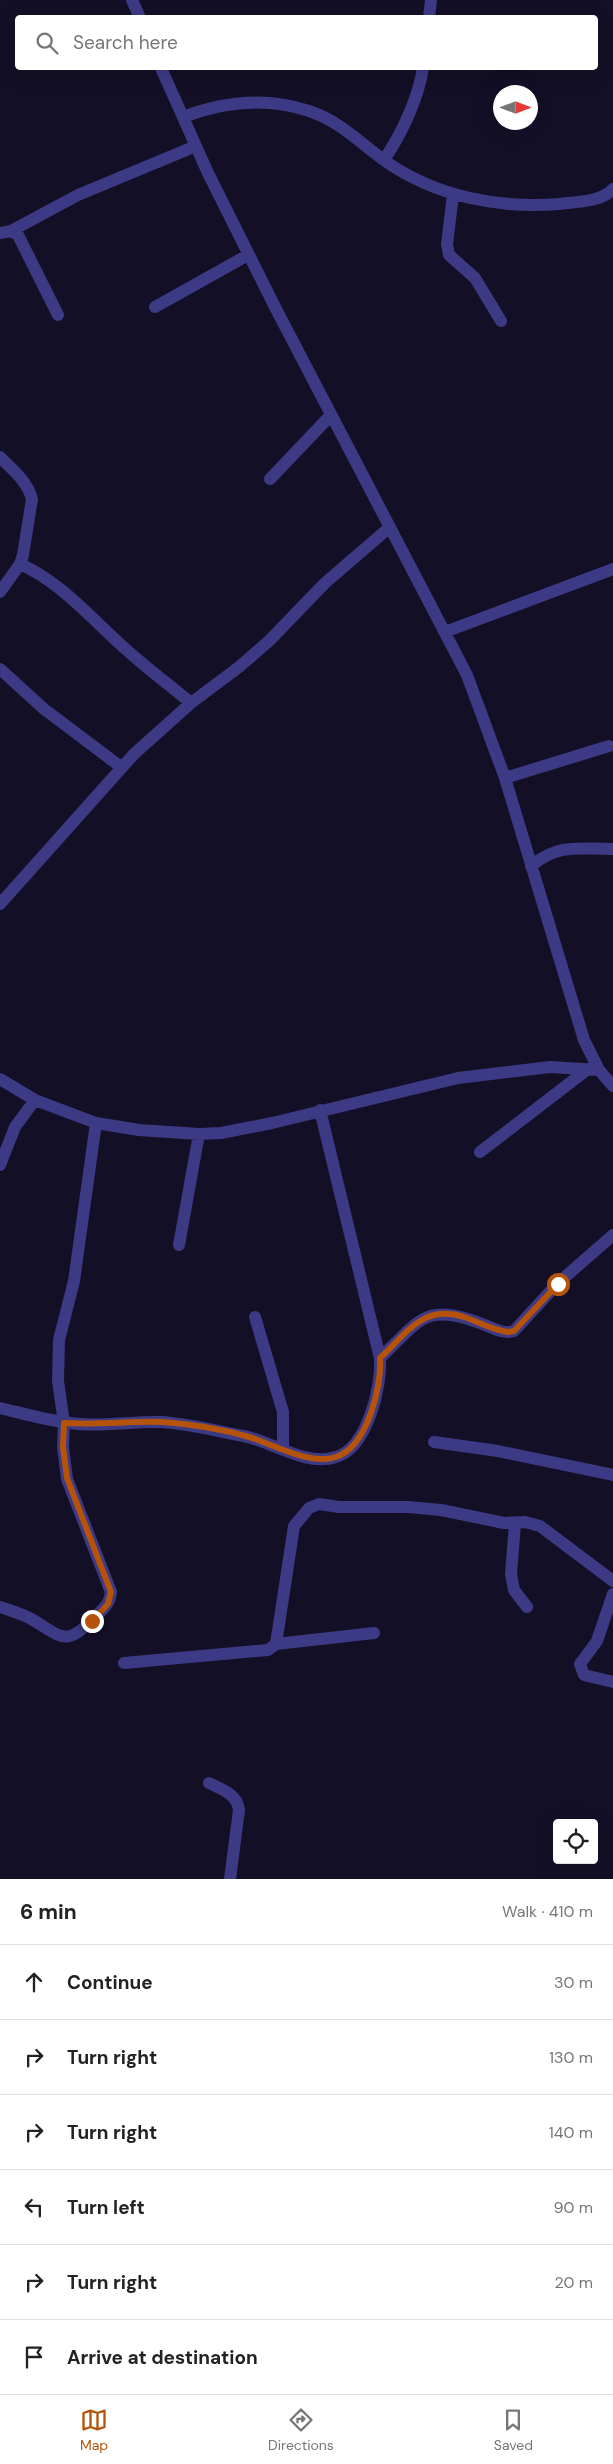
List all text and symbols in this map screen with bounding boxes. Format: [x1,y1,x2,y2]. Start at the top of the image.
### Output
search box [15,15,598,70]
icon: search [33,29,61,57]
text: Search here [73,30,178,55]
north arrow [493,85,538,130]
route start [547,1273,570,1296]
route end [81,1610,104,1633]
map controls [553,1819,598,1864]
button: locate [553,1819,598,1864]
text: 6 min [20,1898,77,1926]
text: Walk · 410 m [502,1901,593,1922]
icon: ahead [20,1968,48,1996]
text: Continue [67,1970,153,1995]
text: 30 m [554,1972,593,1993]
icon: right [20,2043,48,2071]
text: Turn right [67,2045,157,2070]
text: 130 m [549,2047,593,2068]
icon: right [20,2118,48,2146]
text: Turn right [67,2120,157,2145]
text: 140 m [549,2122,593,2143]
icon: left [20,2193,48,2221]
text: Turn left [67,2195,145,2220]
text: 90 m [553,2197,593,2218]
icon: right [20,2268,48,2296]
text: Turn right [67,2270,157,2295]
text: 20 m [554,2272,593,2293]
icon: arrive [20,2343,48,2371]
text: Arrive at destination [67,2345,258,2370]
tab: Map [80,2406,108,2454]
tab: Directions [268,2406,334,2454]
tab: Saved [494,2406,533,2454]

